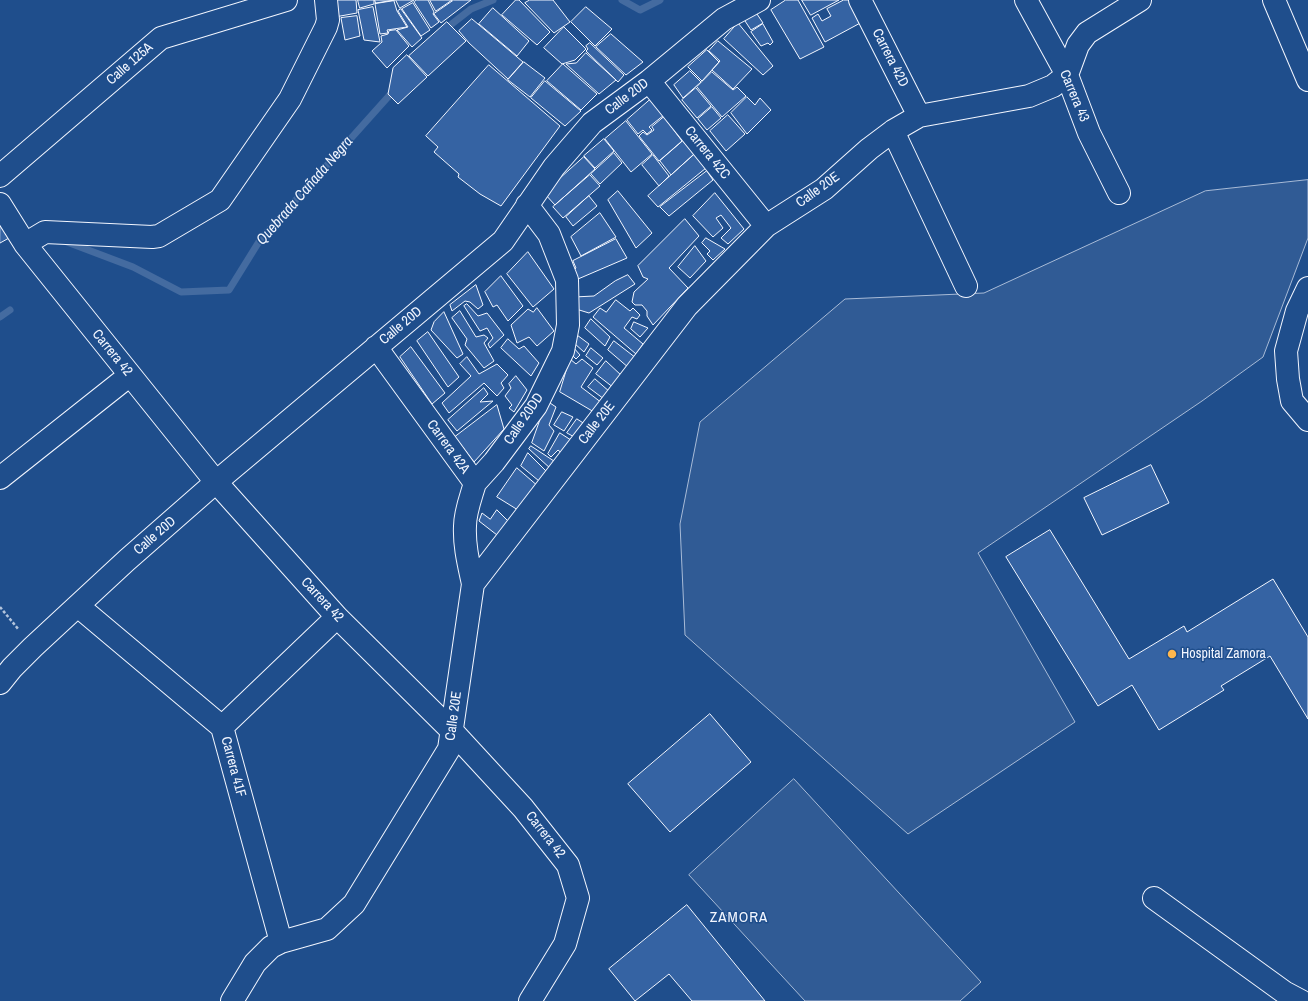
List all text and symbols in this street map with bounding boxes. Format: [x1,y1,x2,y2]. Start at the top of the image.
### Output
street label: Carrera 42D [868,26,912,90]
street label: Calle 125A [103,39,157,89]
street label: Carrera 43 [1056,67,1092,125]
street label: Calle 20D [602,75,652,119]
street label: Carrera 42C [681,123,733,183]
water label: Quebrada Cañada Negra [253,133,357,249]
street label: Calle 20E [793,169,843,211]
street label: Calle 20D [376,303,426,349]
street label: Carrera 42 [88,326,136,380]
street label: Calle 20DD [501,390,547,448]
street label: Calle 20E [575,398,619,448]
street label: Carrera 42A [423,417,473,477]
street label: Calle 20D [130,513,180,559]
street label: Carrera 42 [297,574,347,626]
place label: Hospital Zamora [1181,646,1266,662]
marker: Hospital Zamora [1166,648,1178,660]
street label: Calle 20E [442,690,466,742]
street label: Carrera 41F [217,735,249,799]
street label: Carrera 42 [521,808,569,862]
district label: ZAMORA [710,909,768,927]

